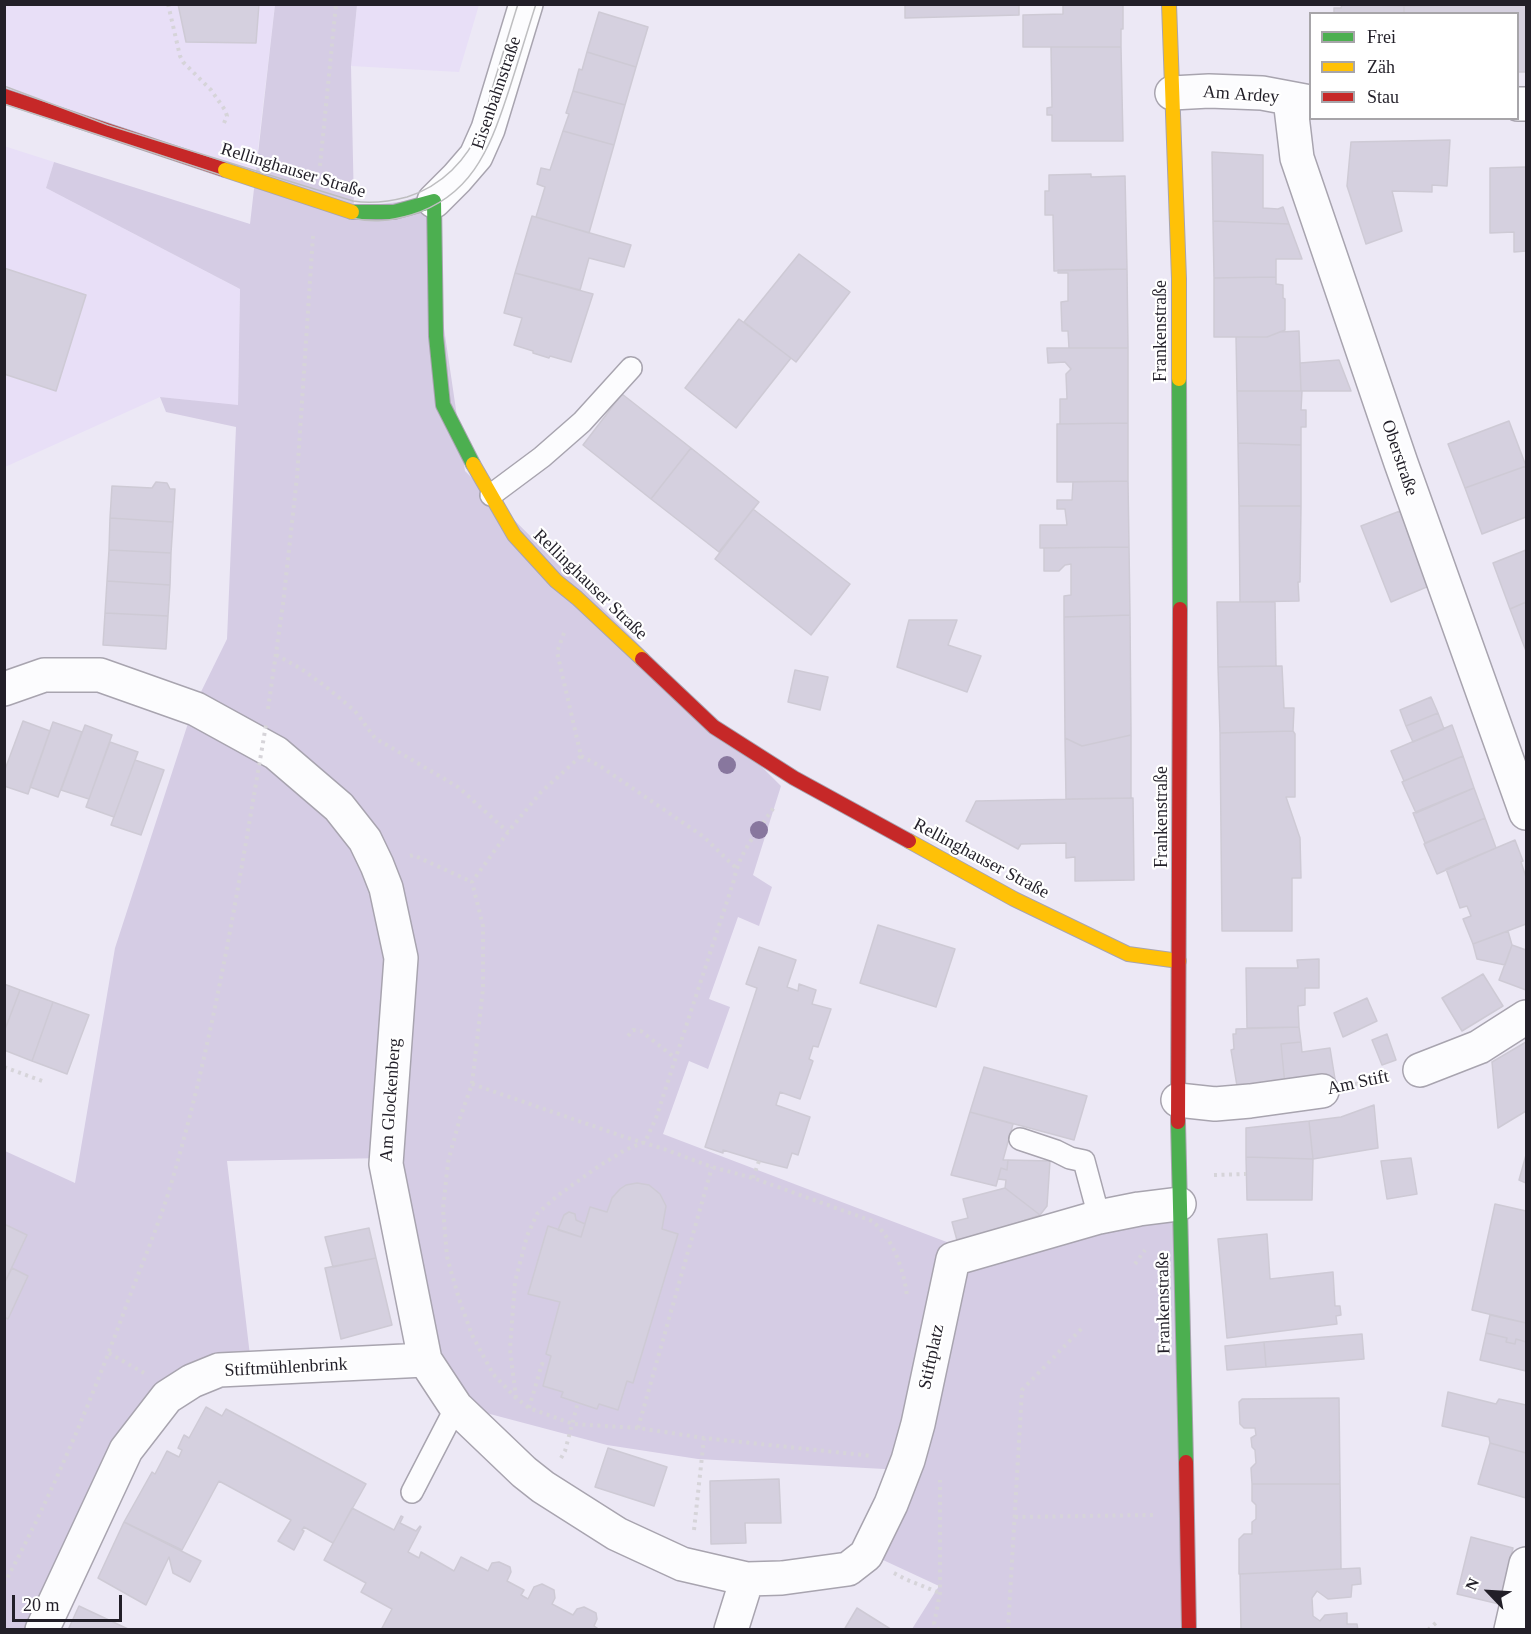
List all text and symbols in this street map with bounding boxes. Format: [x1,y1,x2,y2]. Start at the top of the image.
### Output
legend [1309,12,1519,120]
text: Frei [1367,27,1396,47]
street label: Eisenbahnstraße [468,34,526,152]
text: Zäh [1367,57,1395,77]
street label: Am Ardey [1202,82,1280,108]
text: Stau [1367,87,1399,107]
street label: Rellinghauser Straße [218,139,368,203]
street label: Frankenstraße [1150,280,1172,382]
street label: Oberstraße [1376,417,1422,499]
street label: Rellinghauser Straße [528,525,652,645]
street label: Frankenstraße [1151,766,1173,868]
street label: Rellinghauser Straße [910,814,1052,904]
street label: Am Glockenberg [376,1037,406,1163]
street label: Am Stift [1325,1066,1391,1100]
street label: Frankenstraße [1152,1252,1176,1354]
street label: Stiftplatz [915,1322,949,1392]
street label: Stiftmühlenbrink [224,1354,348,1382]
north arrow [1459,1562,1519,1622]
text: N [1462,1575,1482,1593]
scale bar [15,1583,124,1621]
text: 20 m [23,1595,60,1615]

